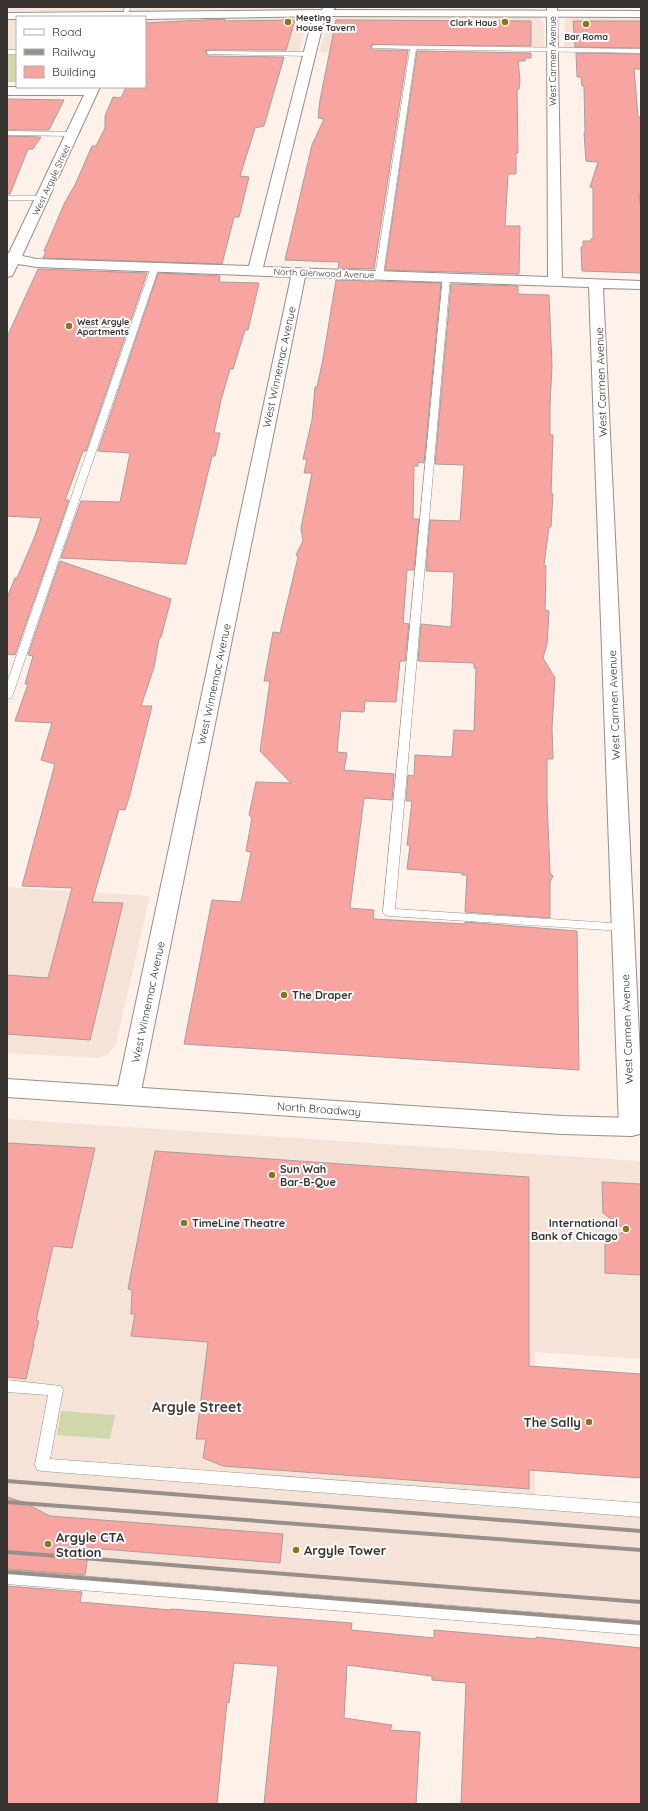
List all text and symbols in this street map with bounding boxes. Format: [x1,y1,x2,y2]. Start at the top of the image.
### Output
place label: Meeting House Tavern [296,12,355,33]
legend [16,16,146,88]
street label: West Carmen Avenue [547,16,558,106]
marker: Meeting House Tavern [283,17,293,27]
place label: Clark Haus [450,17,498,28]
marker: Clark Haus [500,17,510,27]
marker: Bar Roma [581,19,591,29]
text: Road [52,24,82,39]
place label: Bar Roma [564,31,608,42]
text: Railway [52,44,96,59]
text: Building [52,64,96,79]
street label: West Argyle Street [30,143,72,217]
street label: North Glenwood Avenue [273,266,375,280]
street label: West Winnemac Avenue [259,305,299,429]
place label: West Argyle Apartments [77,316,129,337]
marker: West Argyle Apartments [64,321,74,331]
street label: West Carmen Avenue [592,327,610,437]
street label: West Winnemac Avenue [194,622,234,746]
street label: West Carmen Avenue [605,650,623,760]
street label: West Winnemac Avenue [128,940,168,1064]
street label: West Carmen Avenue [618,974,636,1084]
place label: The Draper [292,988,353,1002]
marker: The Draper [279,990,289,1000]
street label: North Broadway [276,1099,362,1119]
place label: Sun Wah Bar-B-Que [280,1162,337,1189]
marker: Sun Wah Bar-B-Que [267,1170,277,1180]
place label: TimeLine Theatre [192,1216,286,1230]
place label: International Bank of Chicago [531,1216,618,1243]
marker: TimeLine Theatre [179,1218,189,1228]
marker: International Bank of Chicago [621,1224,631,1234]
district label: Argyle Street [152,1398,242,1416]
place label: The Sally [524,1414,581,1430]
marker: The Sally [584,1417,594,1427]
place label: Argyle CTA Station [56,1529,125,1560]
marker: Argyle CTA Station [43,1539,53,1549]
place label: Argyle Tower [304,1542,387,1558]
marker: Argyle Tower [291,1545,301,1555]

